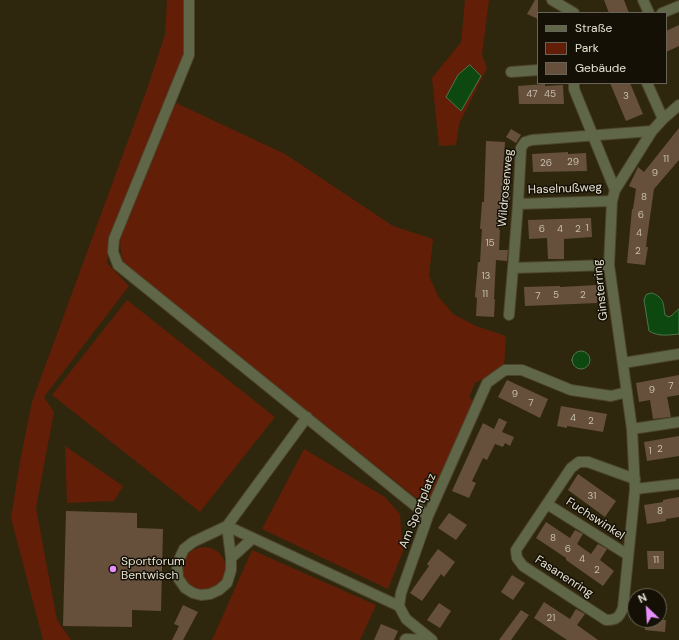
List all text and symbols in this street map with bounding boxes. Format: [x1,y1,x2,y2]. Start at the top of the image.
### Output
legend [537,12,667,84]
text: Straße [575,20,612,36]
text: Park [575,40,599,56]
text: Gebäude [575,60,626,76]
house number: 47 [526,88,538,100]
house number: 45 [544,88,556,100]
house number: 3 [623,90,629,102]
street label: Wildrosenweg [495,148,517,228]
house number: 11 [663,153,669,165]
house number: 29 [567,156,579,168]
house number: 26 [540,157,552,169]
house number: 9 [652,167,658,179]
street label: Haselnußweg [528,181,602,197]
house number: 8 [641,191,647,203]
house number: 6 [638,209,644,221]
house number: 1 [585,222,589,234]
house number: 6 [539,223,545,235]
house number: 4 [557,223,563,235]
house number: 2 [575,223,581,235]
house number: 4 [636,227,642,239]
house number: 15 [485,237,495,249]
house number: 2 [635,245,641,257]
street label: Ginsterring [591,259,611,321]
house number: 13 [481,270,491,282]
house number: 11 [482,288,488,300]
house number: 5 [553,289,559,301]
house number: 2 [580,289,586,301]
house number: 7 [535,290,541,302]
house number: 7 [668,380,674,392]
house number: 9 [649,384,655,396]
house number: 9 [512,388,518,400]
house number: 7 [528,397,534,409]
house number: 4 [570,412,576,424]
house number: 2 [588,415,594,427]
house number: 2 [657,443,663,455]
house number: 1 [648,445,652,457]
street label: Am Sportplatz [396,472,440,550]
house number: 31 [588,490,596,502]
street label: Fuchswinkel [563,495,627,543]
house number: 8 [657,505,663,517]
house number: 8 [550,532,556,544]
house number: 6 [565,543,571,555]
street label: Fasanenring [532,553,596,601]
house number: 4 [579,553,585,565]
house number: 11 [653,554,659,566]
place label: Sportforum Bentwisch [121,555,185,583]
marker: Sportforum Bentwisch [108,564,118,574]
house number: 2 [594,564,600,576]
north arrow [627,588,667,628]
text: N [636,590,649,606]
house number: 21 [547,612,555,624]

